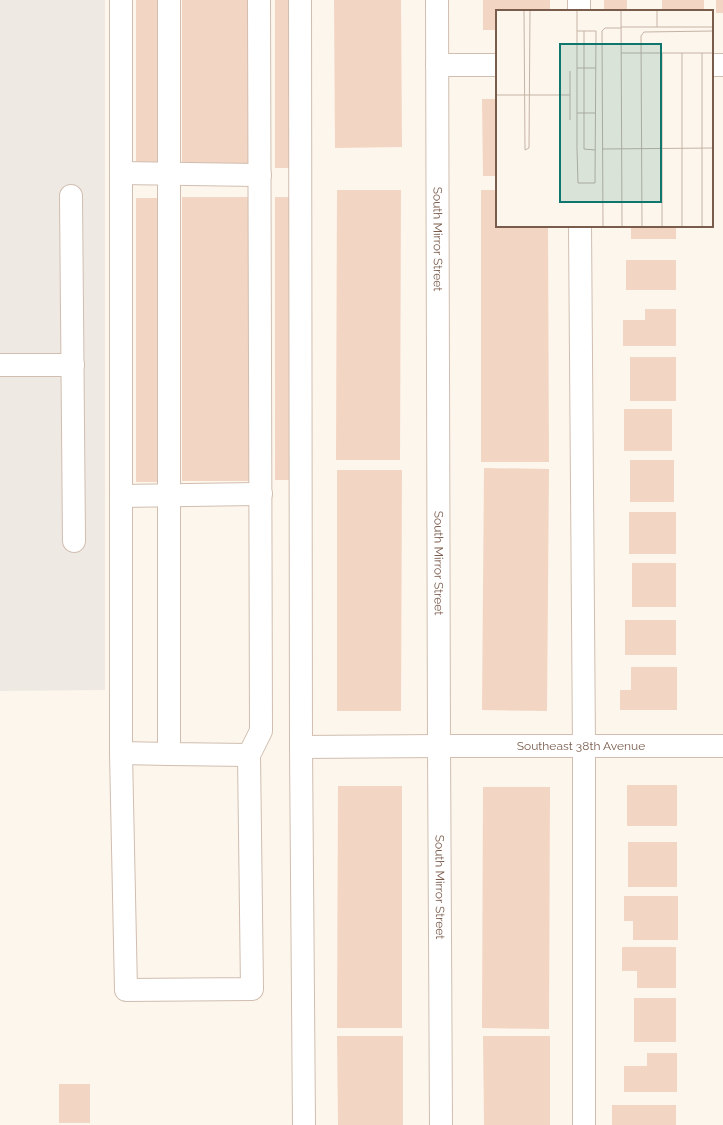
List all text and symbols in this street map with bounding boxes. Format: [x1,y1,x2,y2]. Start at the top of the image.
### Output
inset map [496,10,713,227]
street label: South Mirror Street [431,187,445,291]
street label: South Mirror Street [431,511,446,615]
street label: Southeast 38th Avenue [517,739,645,753]
street label: South Mirror Street [432,835,447,939]

